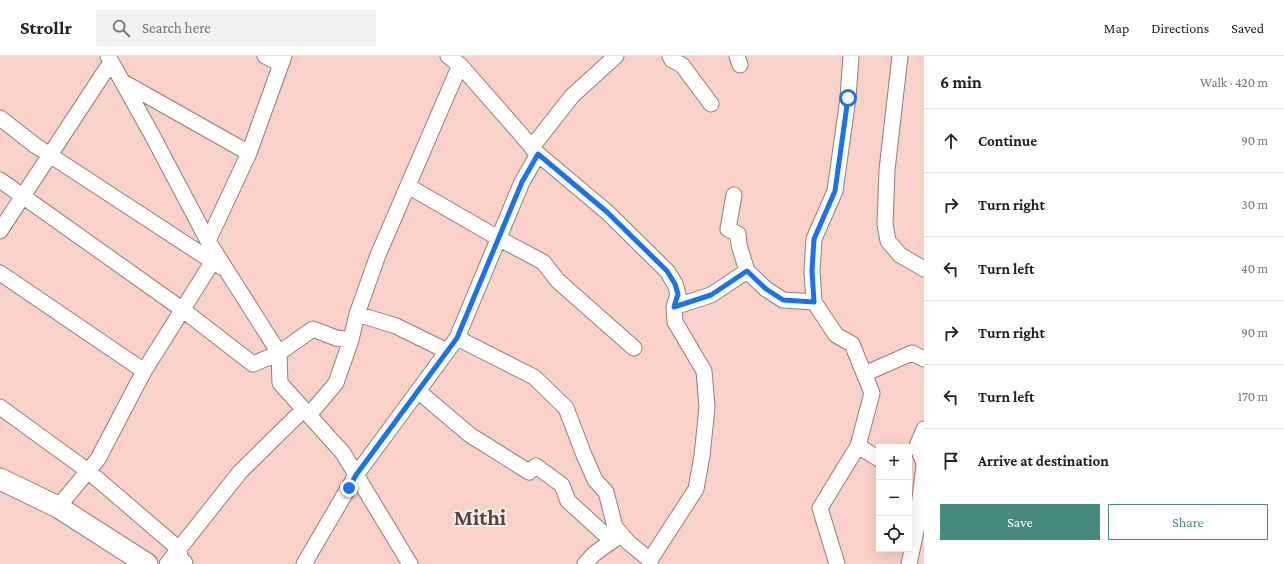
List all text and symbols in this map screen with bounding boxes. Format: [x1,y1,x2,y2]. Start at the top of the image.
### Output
search box [96,10,376,46]
text: Strollr [20,17,72,38]
icon: search [110,17,132,39]
text: Search here [142,20,211,36]
text: Map [1104,20,1129,36]
text: Directions [1151,20,1209,36]
text: Saved [1231,20,1264,36]
text: 6 min [940,73,982,92]
text: Walk · 420 m [1200,75,1268,90]
route start [839,89,857,107]
icon: ahead [940,130,962,152]
text: Continue [978,133,1037,149]
text: 90 m [1241,133,1268,148]
icon: right [940,194,962,216]
text: Turn right [978,197,1045,213]
text: 30 m [1242,197,1268,212]
icon: left [940,258,962,280]
text: Turn left [978,261,1034,277]
text: 40 m [1241,261,1268,276]
icon: right [940,322,962,344]
text: Turn right [978,325,1045,341]
text: 90 m [1241,325,1268,340]
icon: left [940,386,962,408]
text: Turn left [978,389,1034,405]
text: 170 m [1238,389,1268,404]
map controls [876,444,912,552]
button: + [876,444,912,480]
icon: arrive [940,450,962,472]
text: Arrive at destination [978,453,1109,469]
route end [340,479,358,497]
button: − [876,480,912,516]
button: Save [940,504,1100,540]
button: Share [1108,504,1268,540]
district label: Mithi [454,505,507,530]
button: locate [876,516,912,552]

